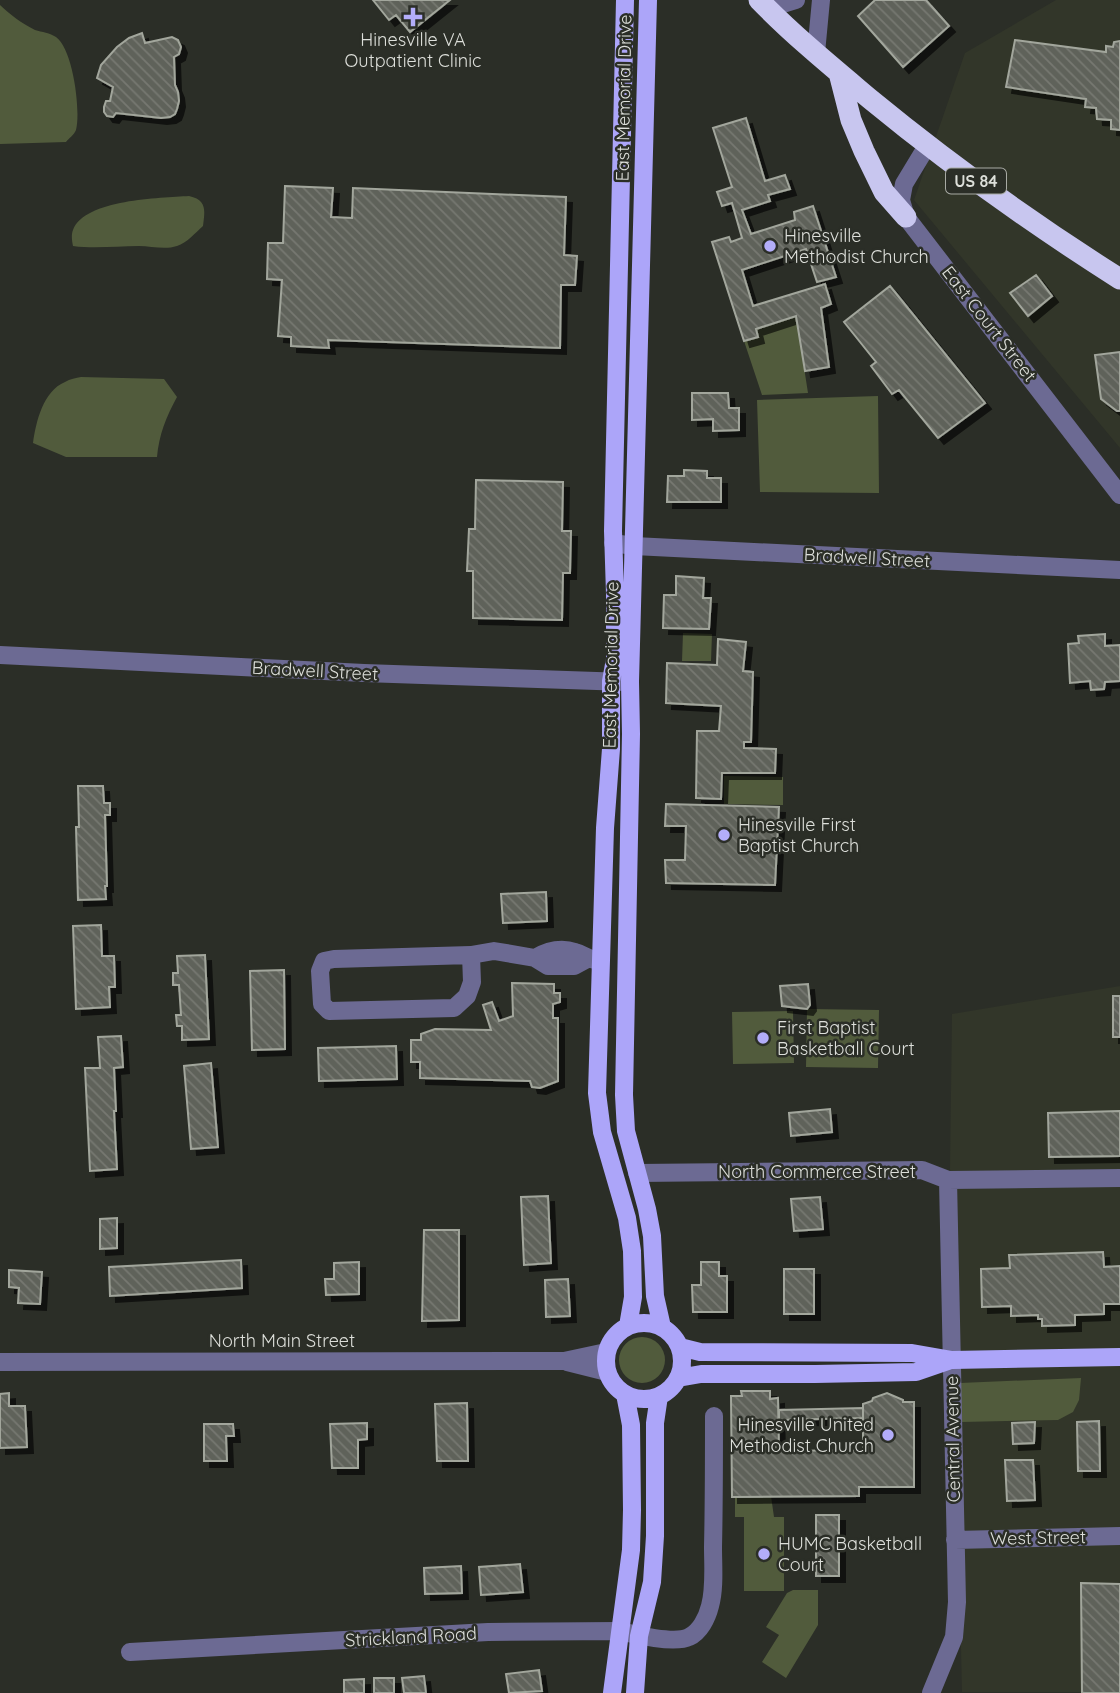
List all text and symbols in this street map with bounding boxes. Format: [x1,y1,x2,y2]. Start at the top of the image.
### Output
marker: Hinesville VA Outpatient Clinic [403,7,423,27]
street label: East Memorial Drive [611,14,636,182]
place label: Hinesville VA Outpatient Clinic [345,28,481,72]
road number: US 84 [946,168,1006,194]
place label: Hinesville Methodist Church [784,224,929,268]
marker: Hinesville Methodist Church [762,238,778,254]
street label: East Court Street [937,261,1042,386]
street label: Bradwell Street [803,543,931,572]
street label: East Memorial Drive [598,581,623,749]
street label: Bradwell Street [251,656,379,685]
place label: Hinesville First Baptist Church [738,813,859,857]
marker: Hinesville First Baptist Church [716,827,732,843]
place label: First Baptist Basketball Court [777,1016,914,1060]
marker: First Baptist Basketball Court [755,1030,771,1046]
street label: North Commerce Street [718,1160,916,1183]
street label: North Main Street [209,1329,355,1352]
street label: Central Avenue [940,1375,965,1503]
place label: Hinesville United Methodist Church [729,1413,874,1457]
marker: Hinesville United Methodist Church [880,1427,896,1443]
street label: West Street [990,1525,1086,1550]
place label: HUMC Basketball Court [778,1532,922,1576]
marker: HUMC Basketball Court [756,1546,772,1562]
street label: Strickland Road [345,1622,477,1651]

